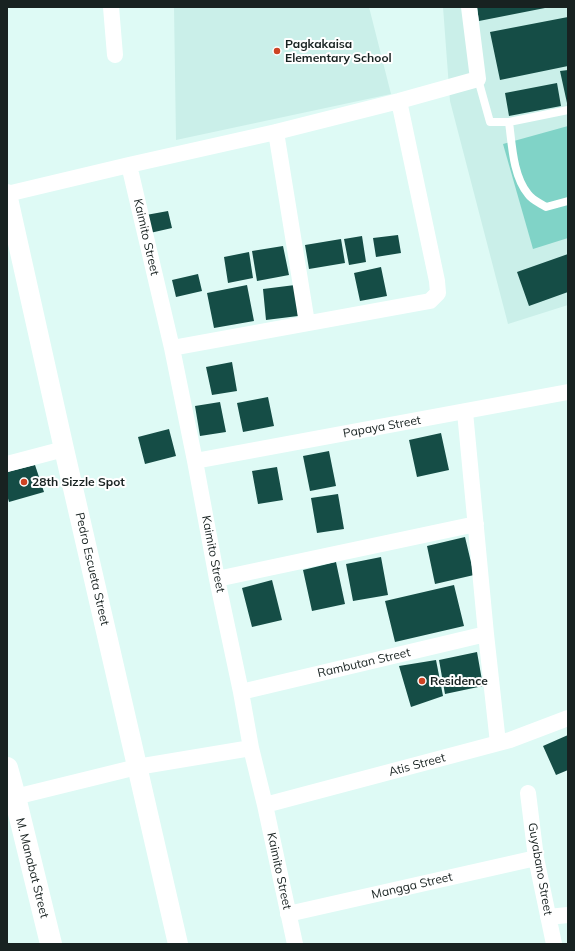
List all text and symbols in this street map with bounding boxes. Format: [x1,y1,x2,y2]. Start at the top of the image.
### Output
place label: Pagkakaisa Elementary School [285,37,392,65]
marker: Pagkakaisa Elementary School [272,46,282,56]
street label: Kaimito Street [130,197,162,277]
street label: Papaya Street [342,413,422,441]
place label: 28th Sizzle Spot [32,475,125,489]
marker: 28th Sizzle Spot [19,477,29,487]
street label: Pedro Escueta Street [72,511,112,627]
street label: Kaimito Street [198,514,228,594]
street label: Rambutan Street [316,645,412,681]
place label: Residence [430,674,488,688]
marker: Residence [417,676,427,686]
street label: Atis Street [387,751,447,779]
street label: M. Manabat Street [13,816,51,920]
street label: Guyabano Street [525,822,555,916]
street label: Kaimito Street [264,831,294,911]
street label: Mangga Street [370,870,454,902]

